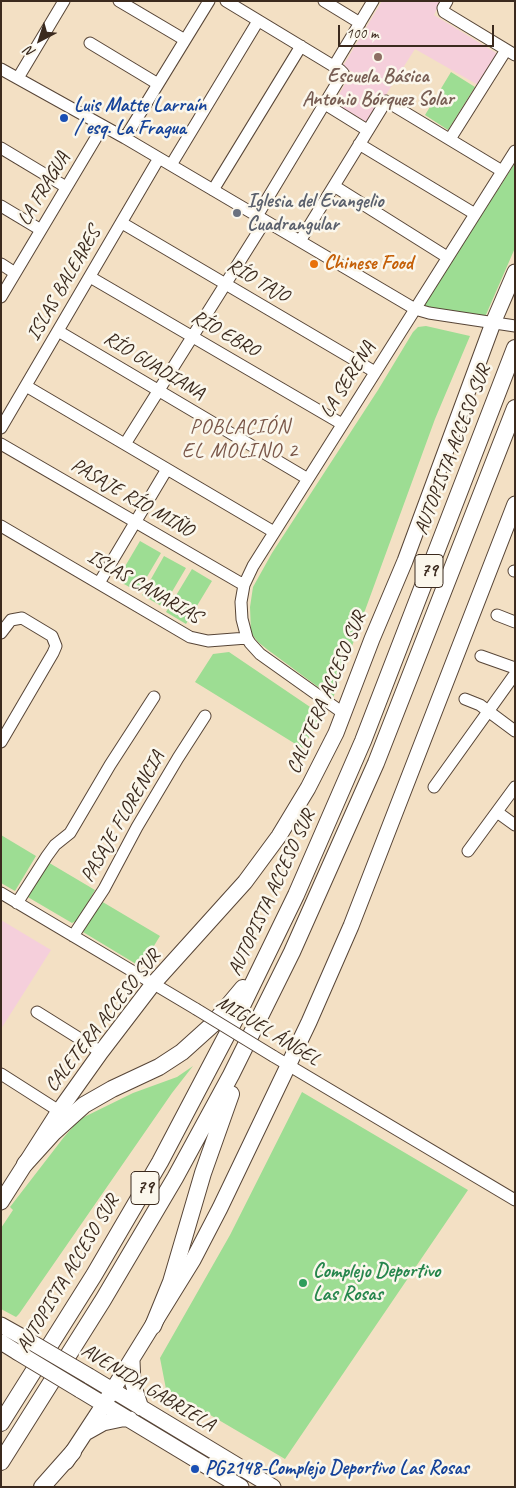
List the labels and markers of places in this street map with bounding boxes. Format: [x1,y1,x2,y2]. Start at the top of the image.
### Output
marker: Escuela Básica Antonio Bórquez Solar [372,51,384,63]
place label: Escuela Básica Antonio Bórquez Solar [302,65,454,112]
place label: Luis Matte Larraín / esq. La Fragua [74,94,206,141]
marker: Luis Matte Larraín / esq. La Fragua [58,112,70,124]
place label: Iglesia del Evangelio Cuadrangular [247,190,383,237]
marker: Iglesia del Evangelio Cuadrangular [231,207,243,219]
place label: Chinese Food [324,252,413,276]
marker: Chinese Food [308,258,320,270]
place label: Complejo Deportivo Las Rosas [313,1260,440,1307]
marker: Complejo Deportivo Las Rosas [297,1277,309,1289]
place label: PG2148-Complejo Deportivo Las Rosas [205,1457,469,1481]
marker: PG2148-Complejo Deportivo Las Rosas [189,1463,201,1475]

